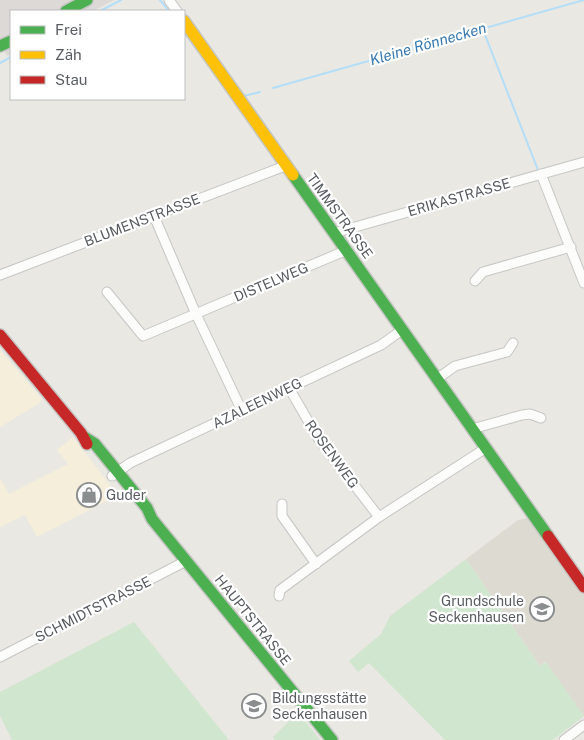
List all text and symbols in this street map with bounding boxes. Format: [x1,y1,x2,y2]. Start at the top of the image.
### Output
legend [10,10,185,100]
water label: Kleine Rönnecken [368,19,488,68]
text: Frei [55,21,82,38]
text: Zäh [55,46,82,63]
text: Stau [55,71,88,88]
street label: TIMMSTRASSE [304,170,376,262]
street label: ERIKASTRASSE [406,175,512,219]
street label: BLUMENSTRASSE [82,190,202,250]
street label: DISTELWEG [231,259,311,305]
street label: AZALEENWEG [210,374,304,432]
street label: ROSENWEG [302,417,362,491]
shop icon: Guder [76,482,102,508]
place label: Guder [106,487,146,503]
street label: HAUPTSTRASSE [212,572,294,668]
street label: SCHMIDTSTRASSE [32,573,154,645]
place label: Grundschule Seckenhausen [429,593,524,625]
school or university icon: Grundschule Seckenhausen [529,596,555,622]
place label: Bildungsstätte Seckenhausen [272,690,367,722]
school or university icon: Bildungsstätte Seckenhausen [241,693,267,719]

